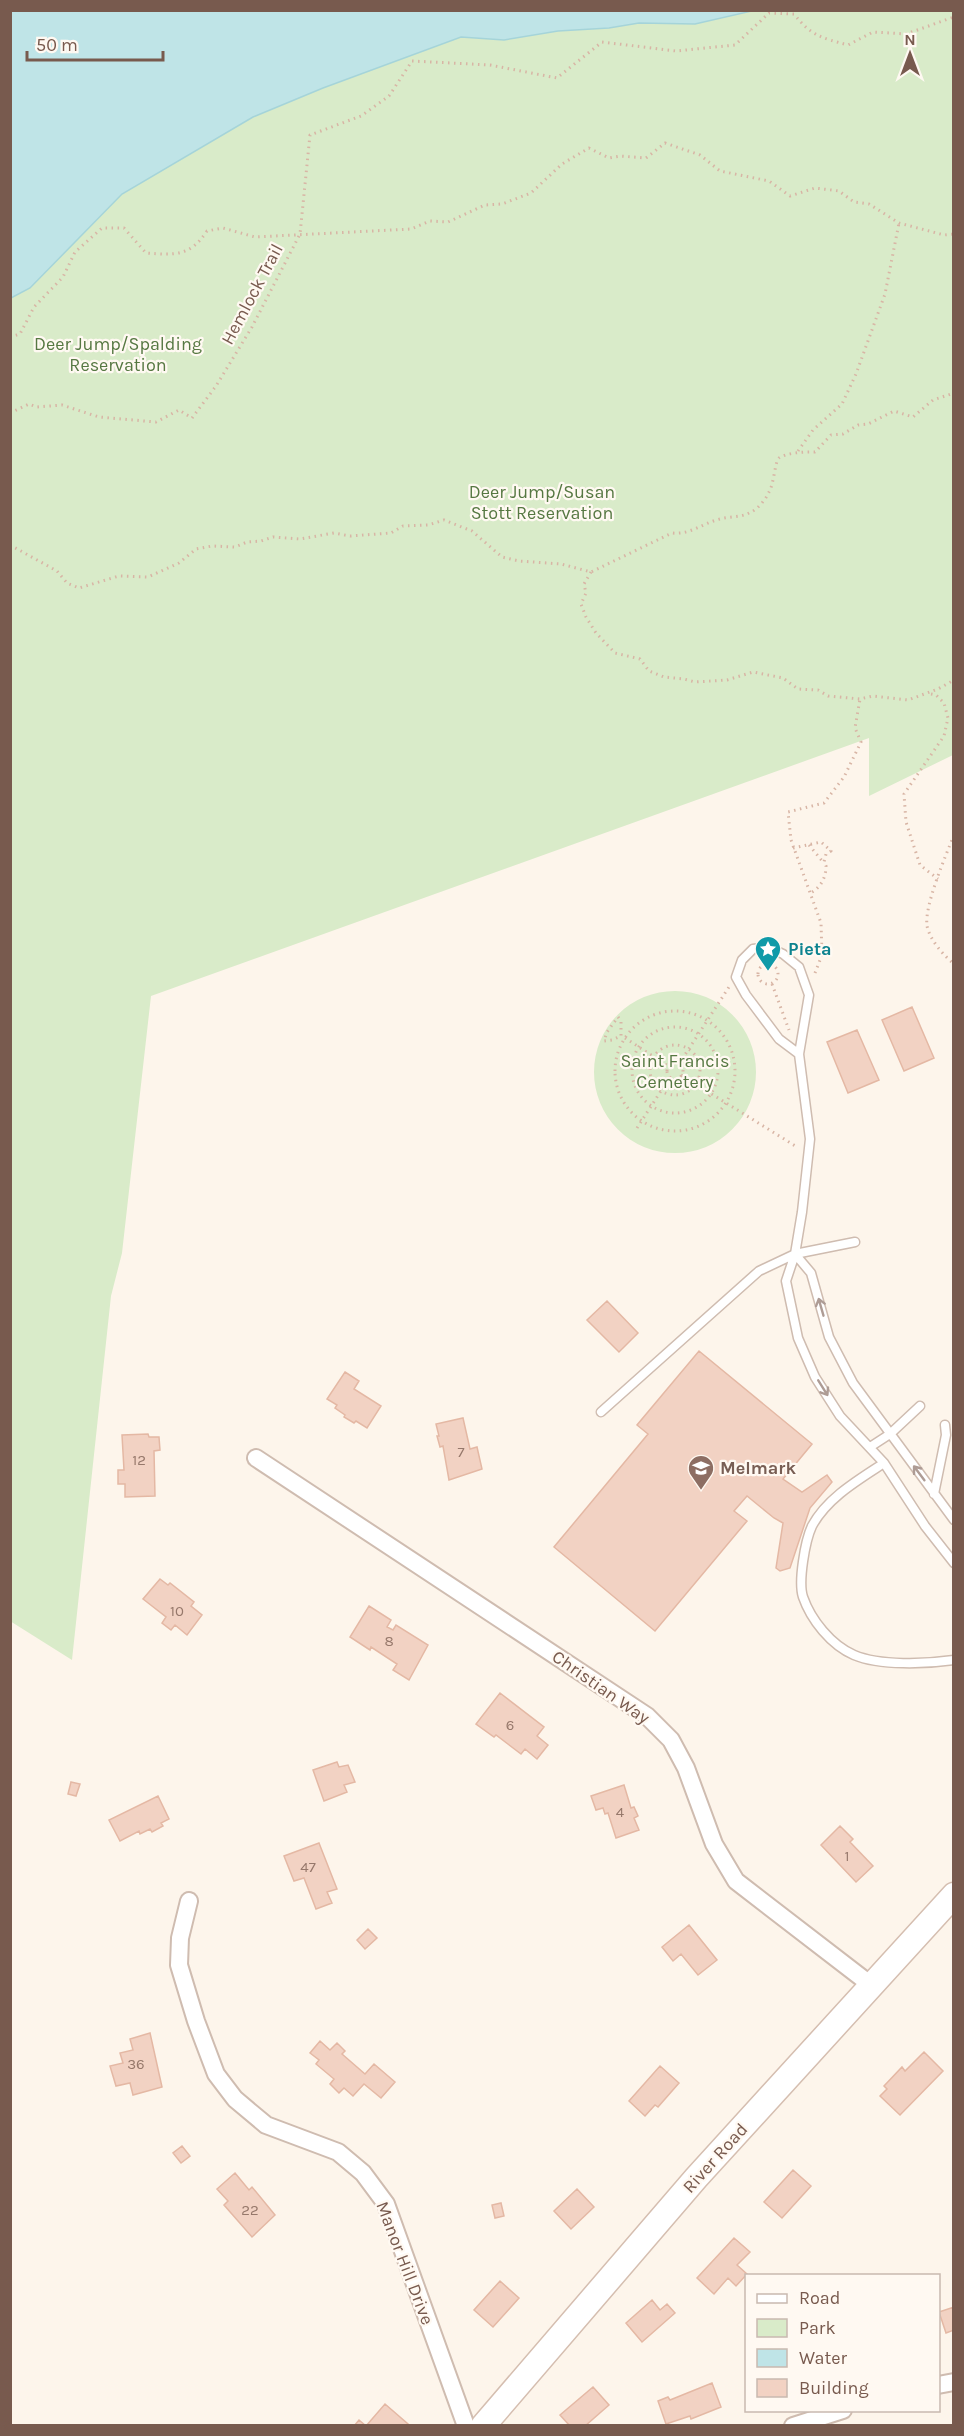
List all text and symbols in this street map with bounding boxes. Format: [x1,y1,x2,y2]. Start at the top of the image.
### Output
scale bar [27,24,164,62]
north arrow [880,24,940,84]
text: N [904,30,916,49]
text: 50 m [36,34,78,56]
street label: Hemlock Trail [216,240,288,348]
park label: Deer Jump/Spalding Reservation [34,333,202,376]
park label: Deer Jump/Susan Stott Reservation [469,481,615,524]
place icon: Pieta [753,934,783,972]
place label: Pieta [788,938,832,960]
park label: Saint Francis Cemetery [621,1050,729,1093]
one-way arrow [815,1297,826,1316]
one-way arrow [816,1380,829,1397]
house number: 7 [457,1443,465,1461]
house number: 12 [132,1451,146,1469]
school or university icon: Melmark [686,1453,716,1491]
place label: Melmark [720,1457,796,1479]
one-way arrow [912,1466,925,1482]
house number: 10 [170,1602,184,1620]
house number: 8 [384,1632,394,1650]
street label: Christian Way [548,1645,655,1729]
house number: 6 [506,1716,514,1734]
house number: 4 [616,1803,625,1821]
house number: 1 [845,1847,849,1865]
house number: 47 [300,1858,316,1876]
house number: 36 [127,2055,145,2073]
street label: River Road [678,2118,752,2198]
street label: Manor Hill Drive [371,2198,439,2328]
house number: 22 [241,2201,259,2219]
legend [745,2274,940,2412]
text: Road [799,2287,840,2309]
text: Park [799,2317,836,2339]
text: Water [799,2347,847,2369]
text: Building [799,2377,869,2399]

